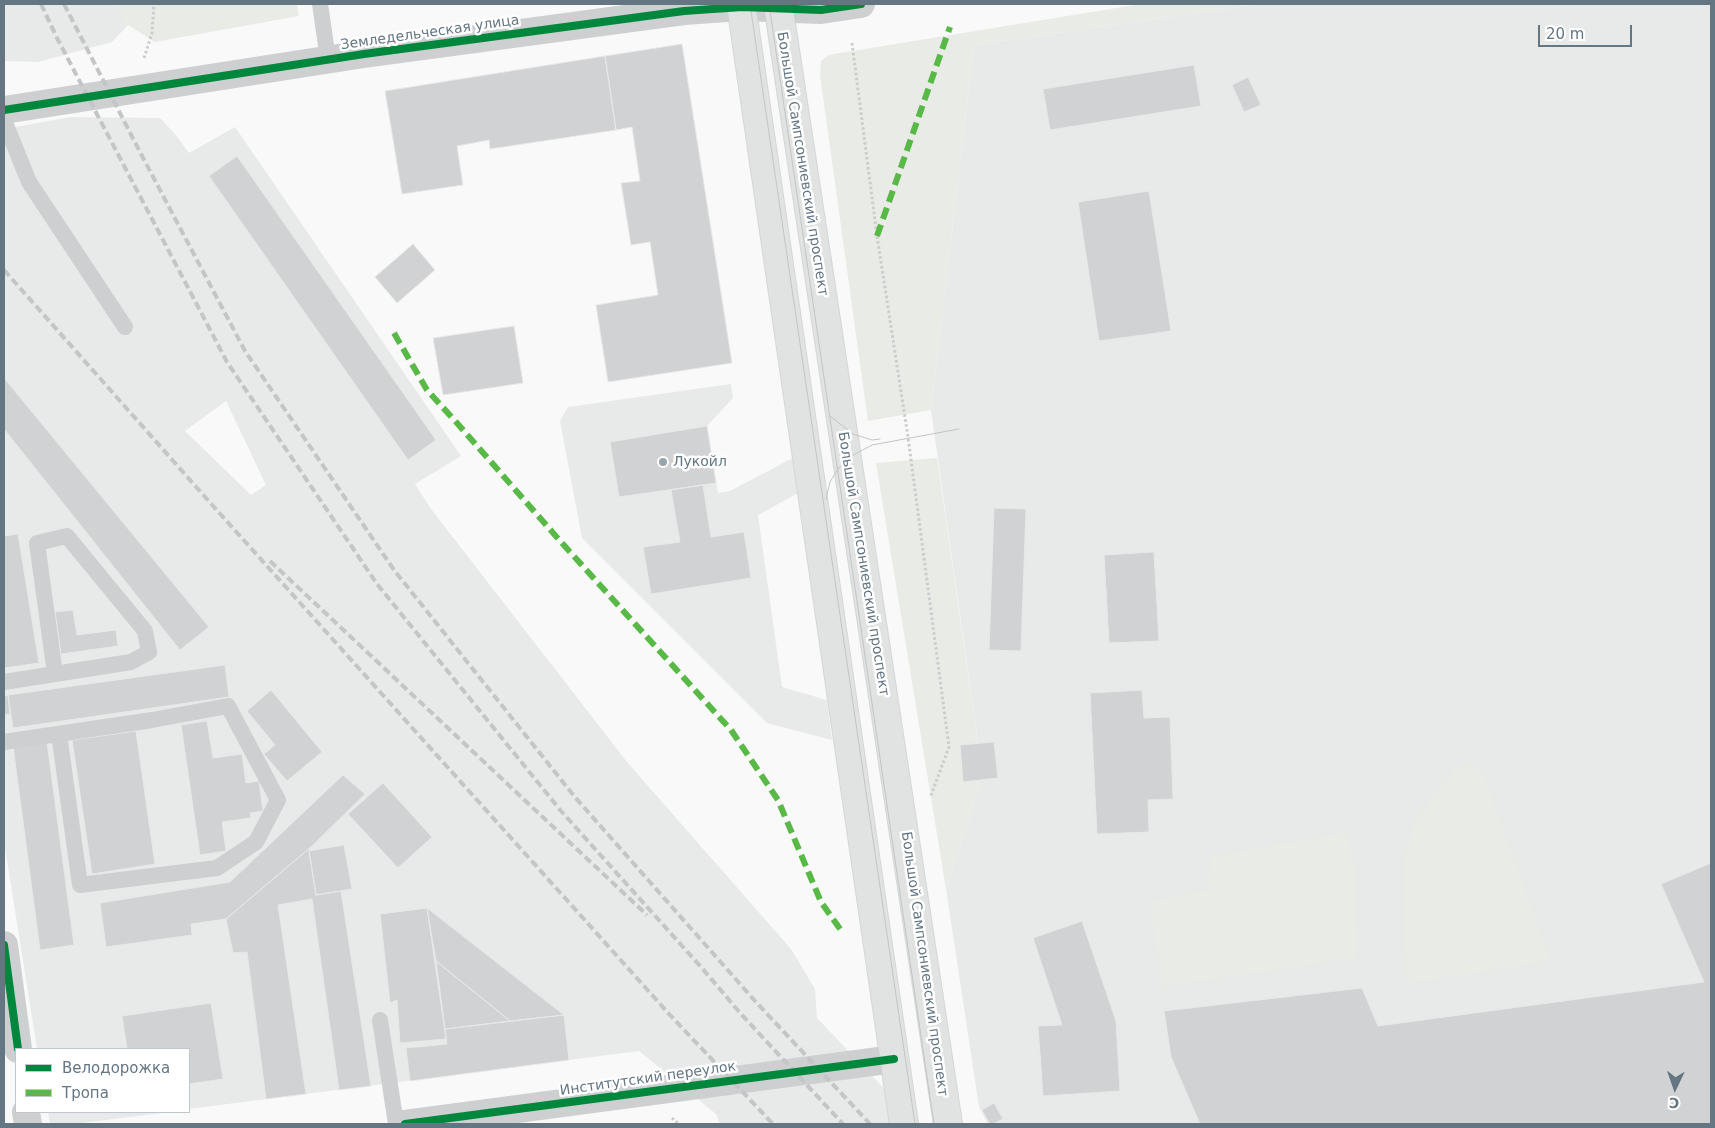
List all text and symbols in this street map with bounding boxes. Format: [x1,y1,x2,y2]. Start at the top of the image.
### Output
street label: Земледельческая улица [340,12,520,54]
scale bar [1540,15,1634,47]
text: 20 m [1546,25,1584,43]
street label: Большой Сампсониевский проспект [773,31,831,297]
street label: Большой Сампсониевский проспект [834,431,892,697]
place label: Лукойл [673,454,727,470]
marker: Лукойл [657,456,669,468]
street label: Большой Сампсониевский проспект [897,831,951,1097]
legend [15,1048,190,1113]
street label: Институтский переулок [559,1058,737,1100]
text: Велодорожка [62,1059,170,1077]
north arrow [1650,1063,1700,1113]
text: Тропа [62,1084,109,1102]
text: С [1669,1095,1680,1111]

